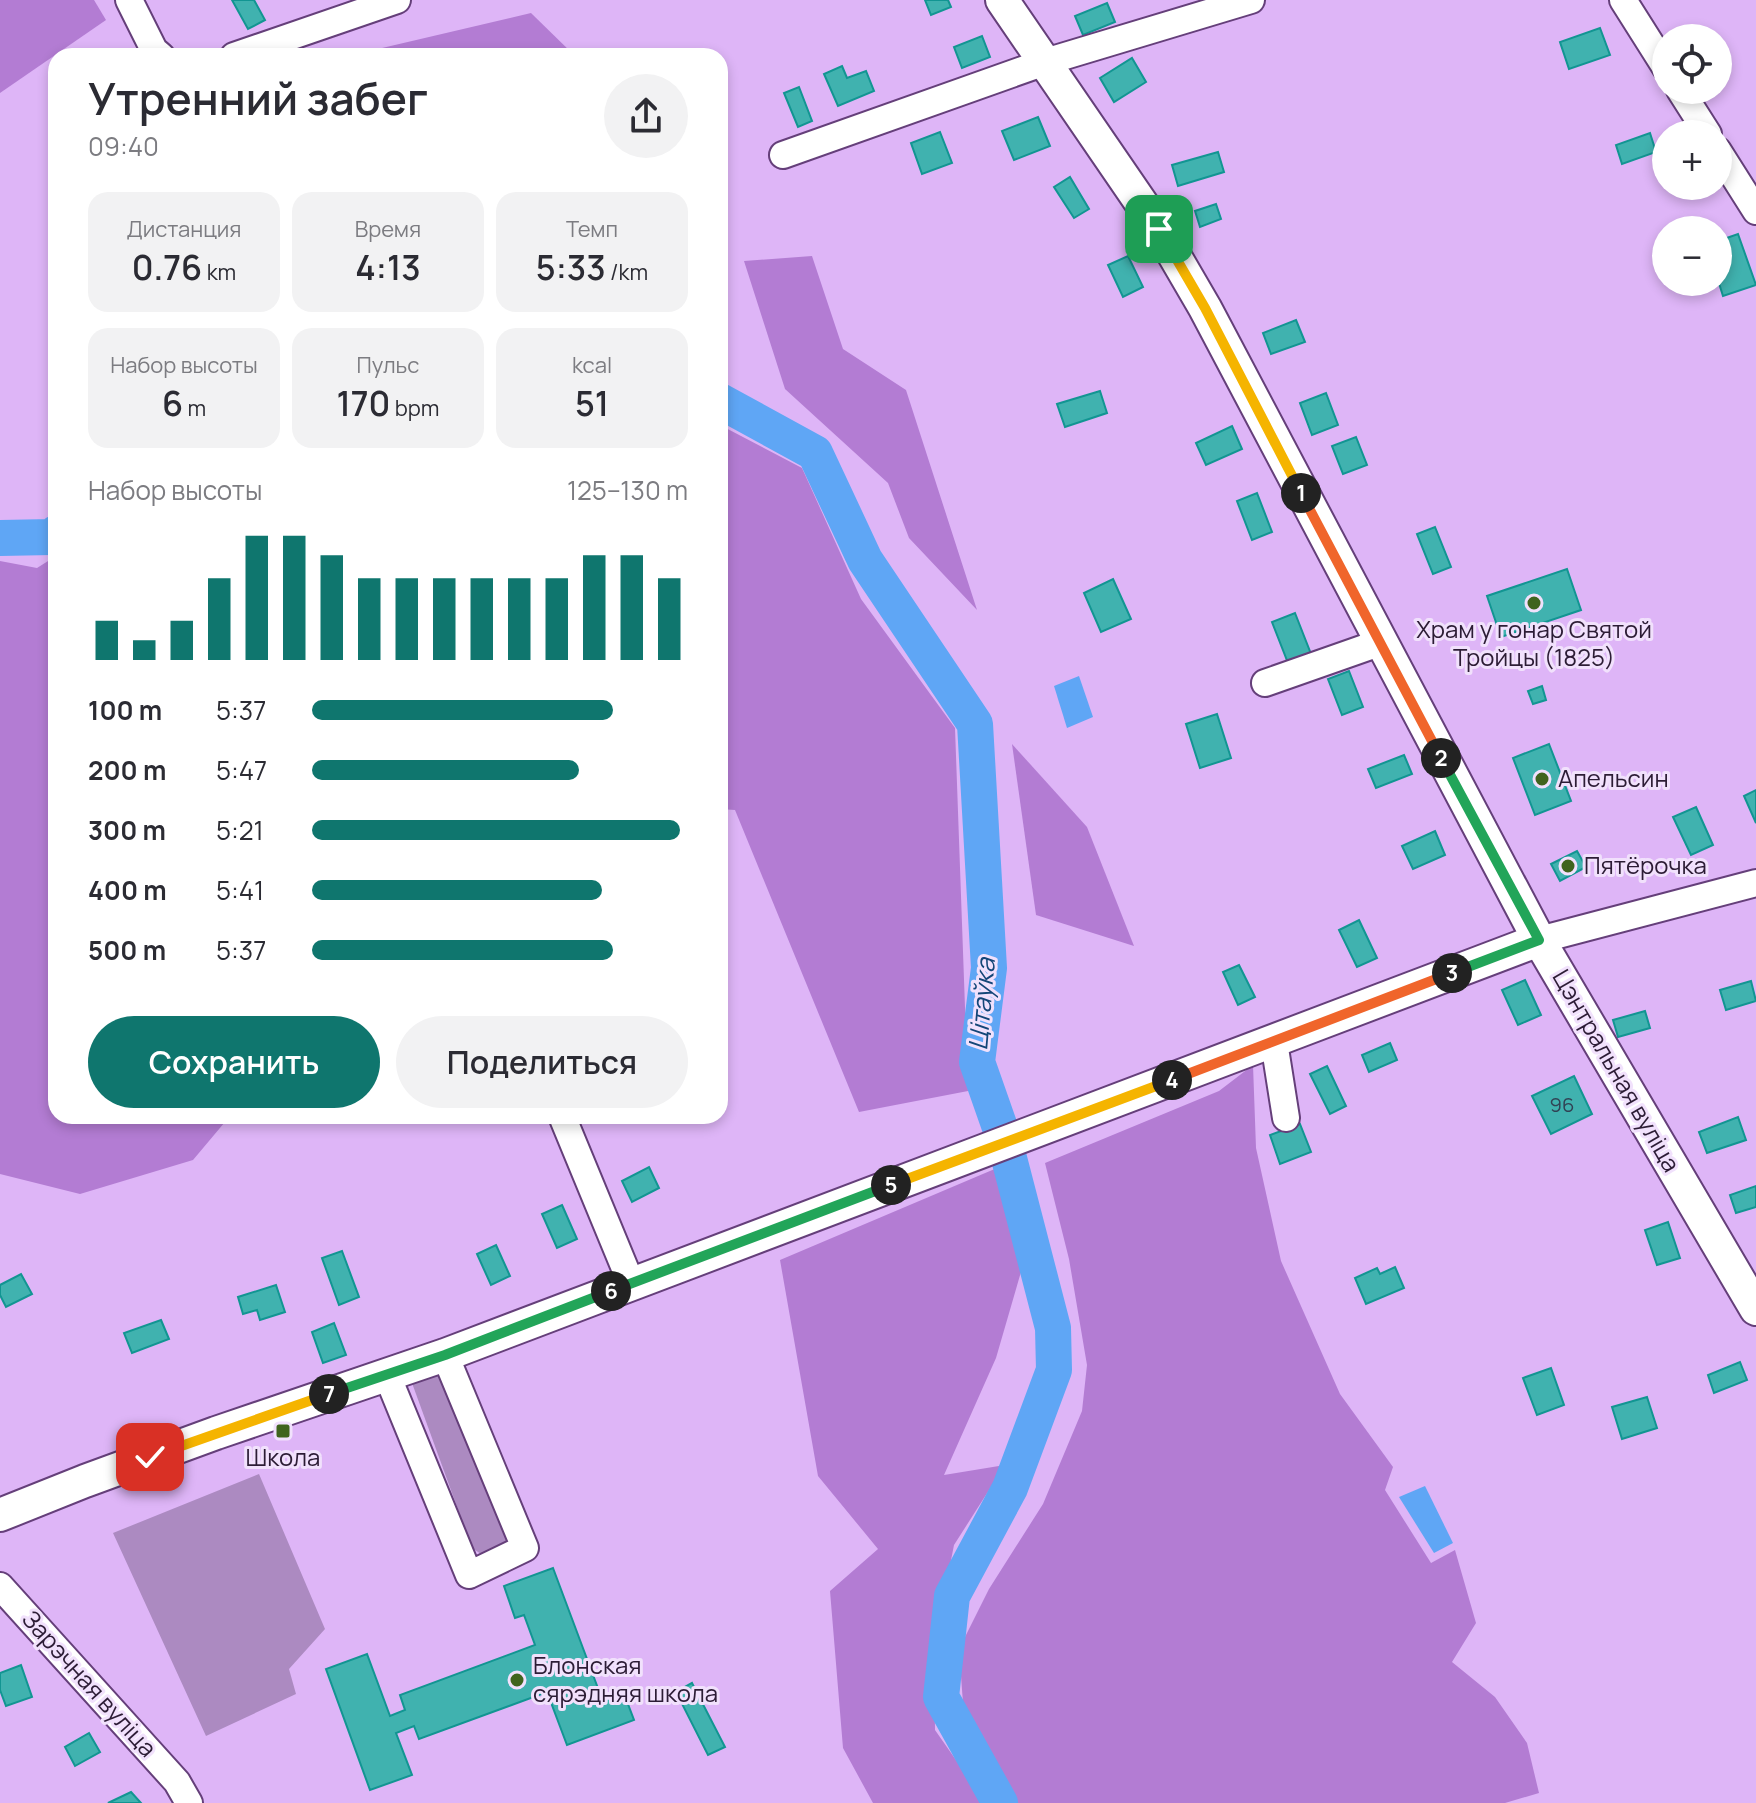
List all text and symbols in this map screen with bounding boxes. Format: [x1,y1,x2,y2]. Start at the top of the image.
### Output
map controls [1652,24,1732,296]
button: locate [1652,24,1732,104]
text: Утренний забег [88,68,428,128]
button: share [604,74,688,158]
button: + [1652,120,1732,200]
text: 09:40 [88,128,159,164]
pin [1125,195,1193,263]
icon: arrive [1137,207,1181,251]
text: Дистанция [127,214,241,244]
text: Время [355,214,421,244]
text: Темп [566,214,618,244]
button: − [1652,216,1732,296]
text: 0.76 [132,244,202,290]
text: 4:13 [355,244,421,290]
text: 5:33 [536,244,606,290]
text: km [202,257,236,287]
text: /km [606,257,648,287]
text: Набор высоты [110,350,258,380]
text: Пульс [357,350,419,380]
text: kcal [572,350,612,380]
text: 6 [162,380,183,426]
text: 170 [336,380,390,426]
text: 51 [575,380,609,426]
text: m [183,393,206,423]
text: bpm [390,393,440,423]
text: Набор высоты [88,472,262,508]
text: 125–130 m [567,472,688,508]
pin: 1 [1281,473,1321,513]
text: 1 [1296,478,1306,508]
marker: Храм у гонар Святой Тройцы (1825) [1525,594,1543,612]
place label: Храм у гонар Святой Тройцы (1825) [1416,612,1652,673]
text: 100 m [88,692,162,728]
text: 5:37 [216,692,266,728]
pin: 2 [1421,738,1461,778]
text: 2 [1434,743,1448,773]
text: 200 m [88,752,166,788]
text: 5:47 [216,752,267,788]
place label: Апельсин [1558,761,1669,794]
marker: Апельсин [1533,770,1551,788]
text: 300 m [88,812,166,848]
text: 5:21 [216,812,264,848]
place label: Пятёрочка [1584,848,1707,881]
marker: Пятёрочка [1559,857,1577,875]
text: 400 m [88,872,167,908]
text: 5:41 [216,872,264,908]
text: 500 m [88,932,166,968]
text: 5:37 [216,932,266,968]
pin: 3 [1432,953,1472,993]
water label: Цітаўка [959,955,1003,1051]
text: 3 [1446,958,1458,988]
street label: Цэнтральная вуліца [1546,963,1689,1178]
button: Сохранить [88,1016,380,1108]
button: Поделиться [396,1016,688,1108]
pin: 4 [1152,1060,1192,1100]
text: 4 [1165,1065,1179,1095]
house number: 96 [1550,1091,1574,1118]
pin: 5 [871,1165,911,1205]
text: 5 [885,1170,897,1200]
pin: 6 [591,1271,631,1311]
text: 6 [604,1276,618,1306]
pin: 7 [309,1374,349,1414]
text: 7 [323,1379,335,1409]
marker: Школа [274,1422,292,1440]
pin [116,1423,184,1491]
icon: check [128,1435,172,1479]
place label: Школа [246,1440,320,1473]
street label: Зарэчная вуліца [15,1603,165,1763]
place label: Блонская сярэдняя школа [533,1648,718,1709]
marker: Блонская сярэдняя школа [508,1671,526,1689]

